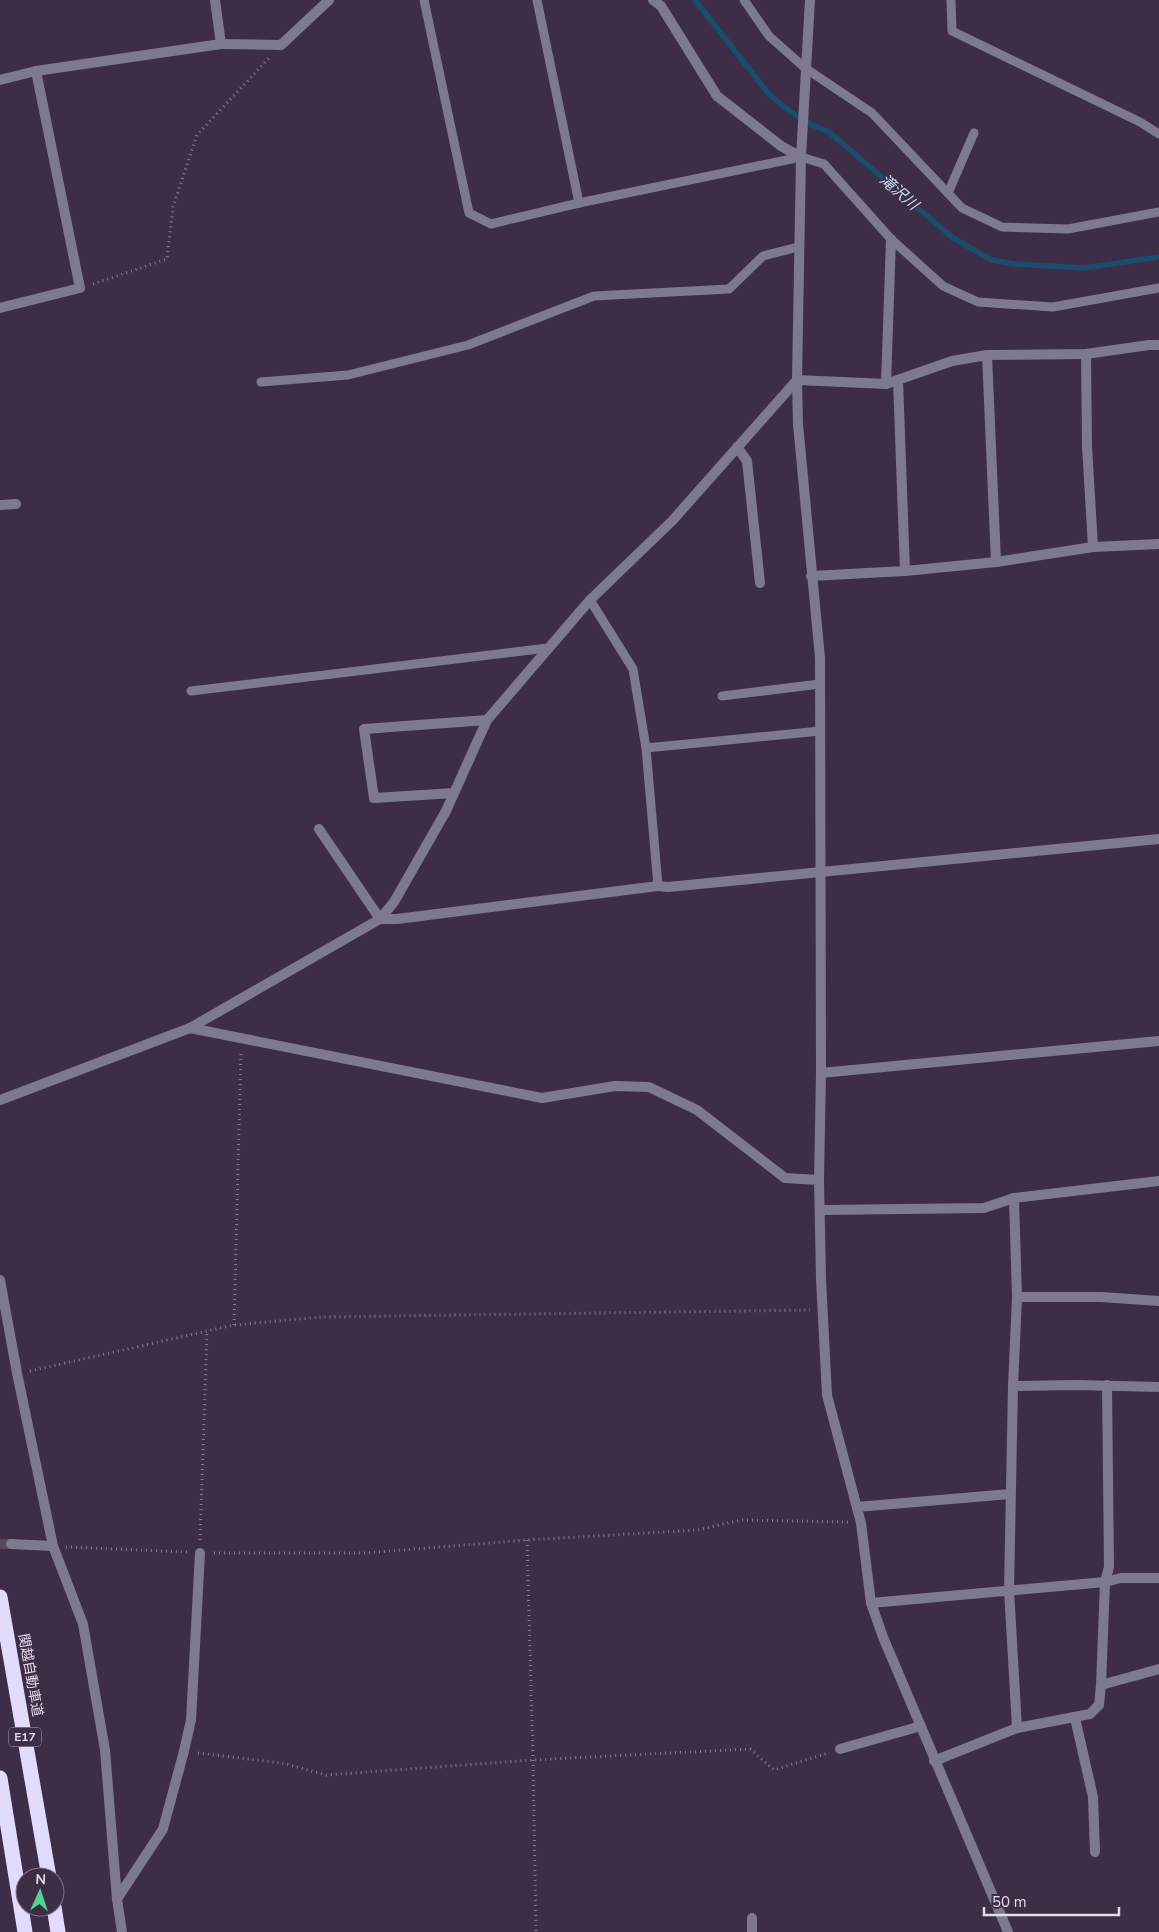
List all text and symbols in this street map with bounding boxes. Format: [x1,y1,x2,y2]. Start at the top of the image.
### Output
water label: 滝沢川 [875,170,924,216]
street label: 関越自動車道 [14,1632,47,1718]
road number: E17 [9,1728,41,1746]
north arrow [15,1867,65,1917]
text: N [35,1870,46,1889]
scale bar [984,1884,1119,1916]
text: 50 m [992,1892,1027,1912]

